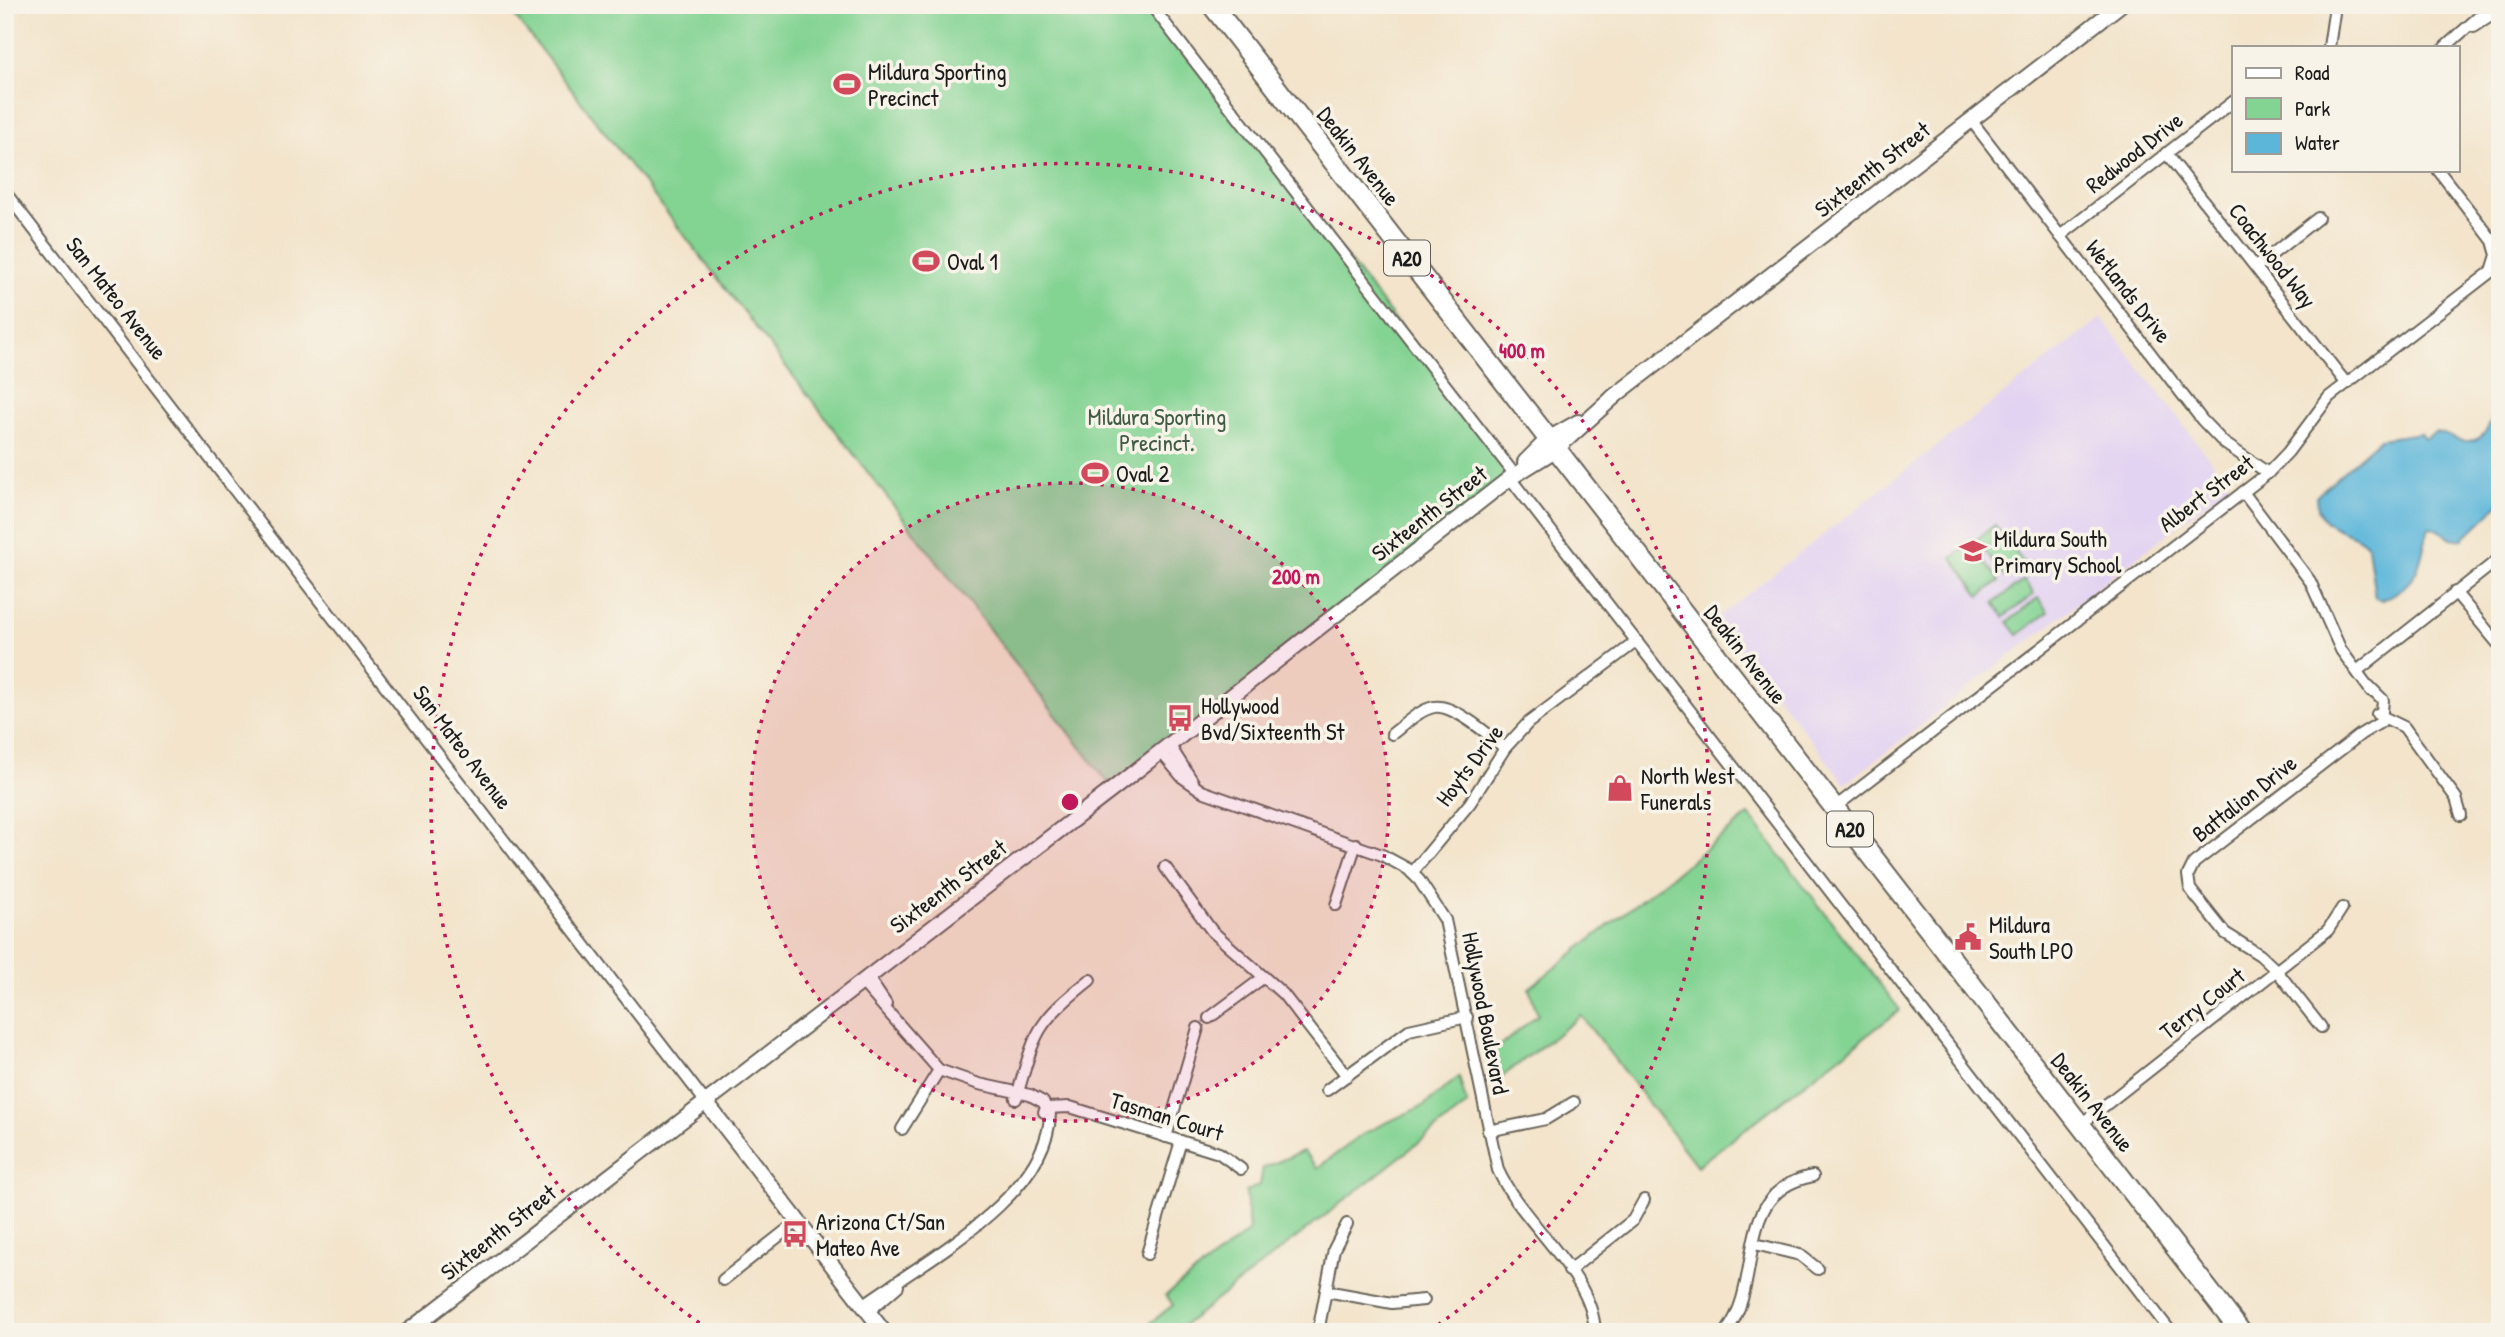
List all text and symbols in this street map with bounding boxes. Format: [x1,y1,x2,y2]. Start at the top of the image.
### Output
legend [2232,46,2460,172]
place label: Mildura Sporting Precinct [868,56,1007,113]
text: Road [2295,58,2329,87]
sports icon: Mildura Sporting Precinct [832,69,862,99]
text: Park [2295,94,2330,123]
street label: Deakin Avenue [1311,100,1407,212]
street label: Redwood Drive [2079,104,2189,200]
street label: Sixteenth Street [1808,113,1937,224]
text: Water [2295,128,2340,157]
street label: Coachwood Way [2222,196,2324,314]
street label: San Mateo Avenue [59,230,175,366]
street label: Wetlands Drive [2079,233,2179,349]
road number: A20 [1384,240,1430,276]
sports icon: Oval 1 [911,246,941,276]
place label: Oval 1 [947,246,998,277]
text: 400 m [1499,336,1545,365]
park label: Mildura Sporting Precinct. [1088,401,1226,458]
street label: Albert Street [2152,446,2261,539]
street label: Sixteenth Street [1365,457,1494,568]
sports icon: Oval 2 [1080,458,1110,488]
place label: Oval 2 [1116,458,1169,489]
place label: Mildura South Primary School [1994,523,2122,580]
school or university icon: Mildura South Primary School [1958,536,1988,566]
text: 200 m [1272,562,1320,591]
street label: Deakin Avenue [1698,598,1794,710]
street label: San Mateo Avenue [406,679,520,815]
place label: Hollywood Bvd/Sixteenth St [1201,690,1346,747]
bus stop icon: Hollywood Bvd/Sixteenth St [1165,703,1195,733]
street label: Hoyts Drive [1428,718,1510,812]
street label: Battalion Drive [2185,747,2303,849]
place label: North West Funerals [1640,760,1735,817]
shop icon: North West Funerals [1605,773,1635,803]
centre of rings [1058,790,1082,814]
road number: A20 [1827,812,1873,846]
street label: Sixteenth Street [883,831,1014,940]
place label: Mildura South LPO [1989,909,2073,966]
public building icon: Mildura South LPO [1953,922,1983,952]
street label: Hollywood Boulevard [1455,929,1517,1097]
street label: Terry Court [2153,959,2252,1046]
street label: Deakin Avenue [2045,1046,2141,1158]
street label: Tasman Court [1107,1084,1228,1148]
street label: Sixteenth Street [434,1176,563,1287]
place label: Arizona Ct/San Mateo Ave [816,1206,945,1263]
bus stop icon: Arizona Ct/San Mateo Ave [780,1219,810,1249]

